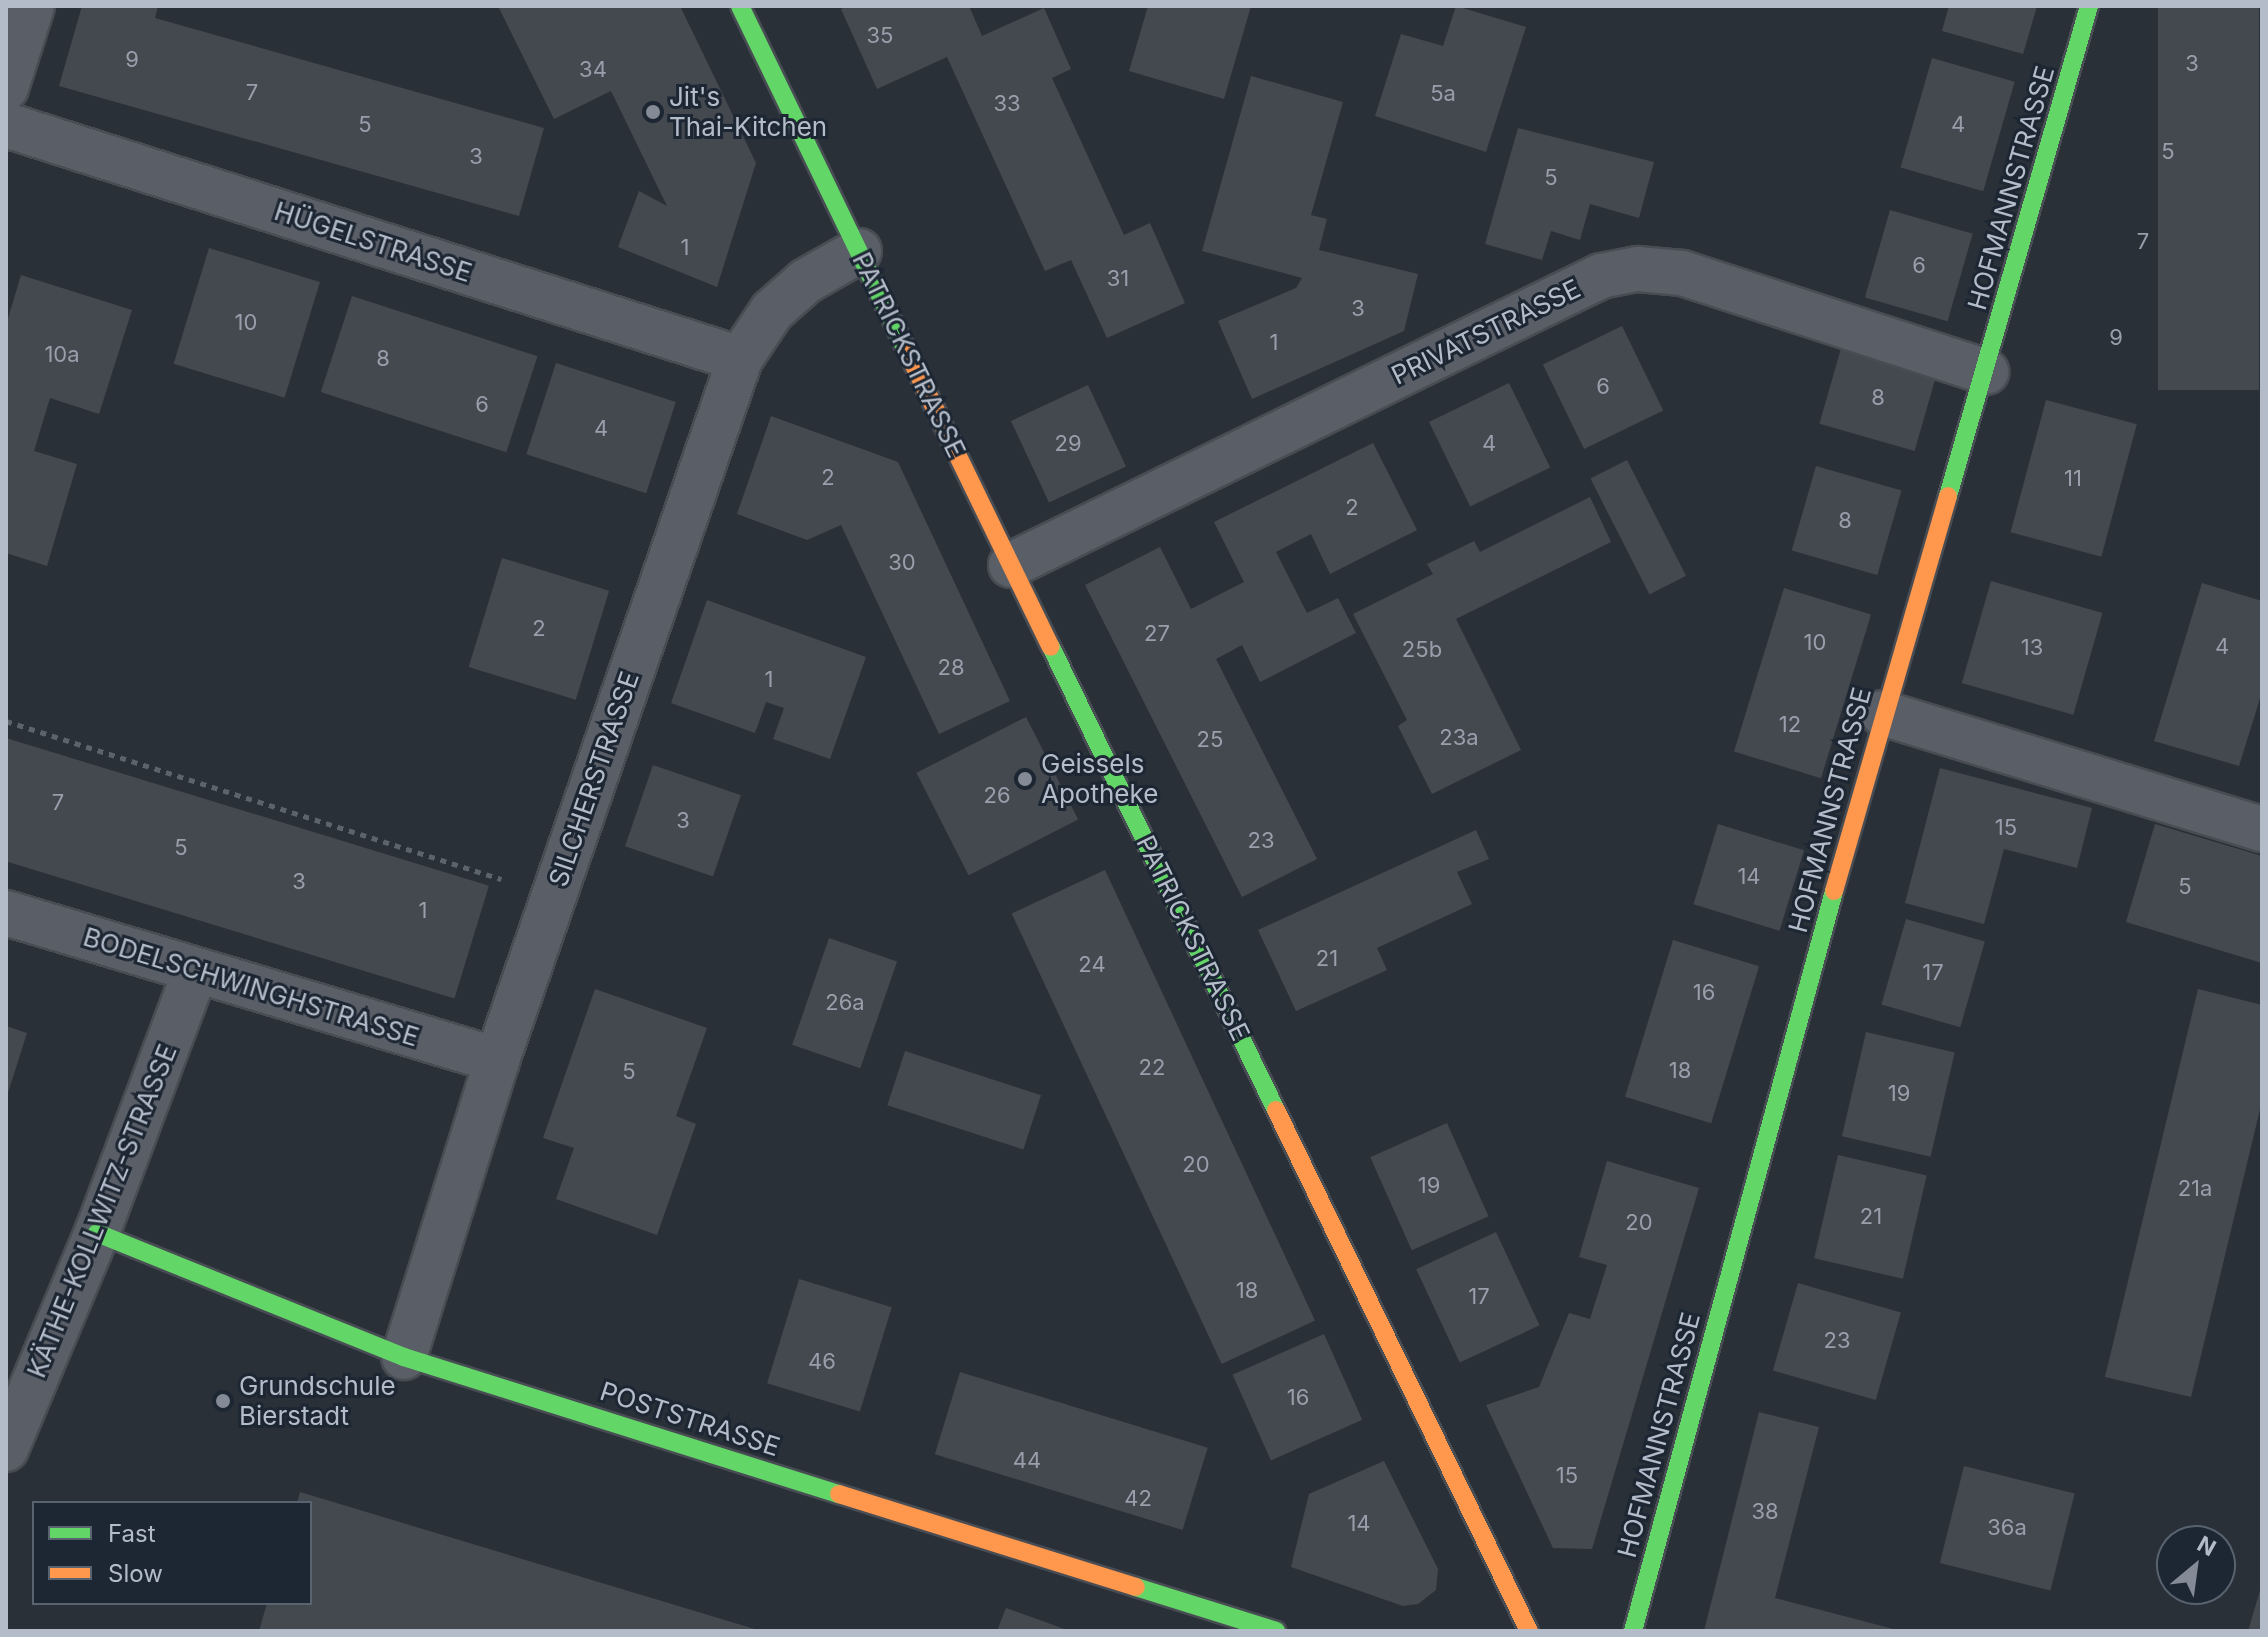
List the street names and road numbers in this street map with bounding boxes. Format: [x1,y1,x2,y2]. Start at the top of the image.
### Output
street label: HOFMANNSTRASSE [1961,62,2061,314]
street label: HÜGELSTRASSE [270,195,476,289]
street label: PATRICKSTRASSE [846,247,972,463]
street label: PRIVATSTRASSE [1387,273,1585,391]
street label: SILCHERSTRASSE [543,667,645,891]
street label: HOFMANNSTRASSE [1782,684,1878,936]
street label: PATRICKSTRASSE [1130,830,1256,1046]
street label: BODELSCHWINGHSTRASSE [80,921,422,1053]
street label: KÄTHE-KOLLWITZ-STRASSE [21,1040,183,1382]
street label: HOFMANNSTRASSE [1611,1309,1707,1561]
street label: POSTSTRASSE [596,1375,784,1463]

